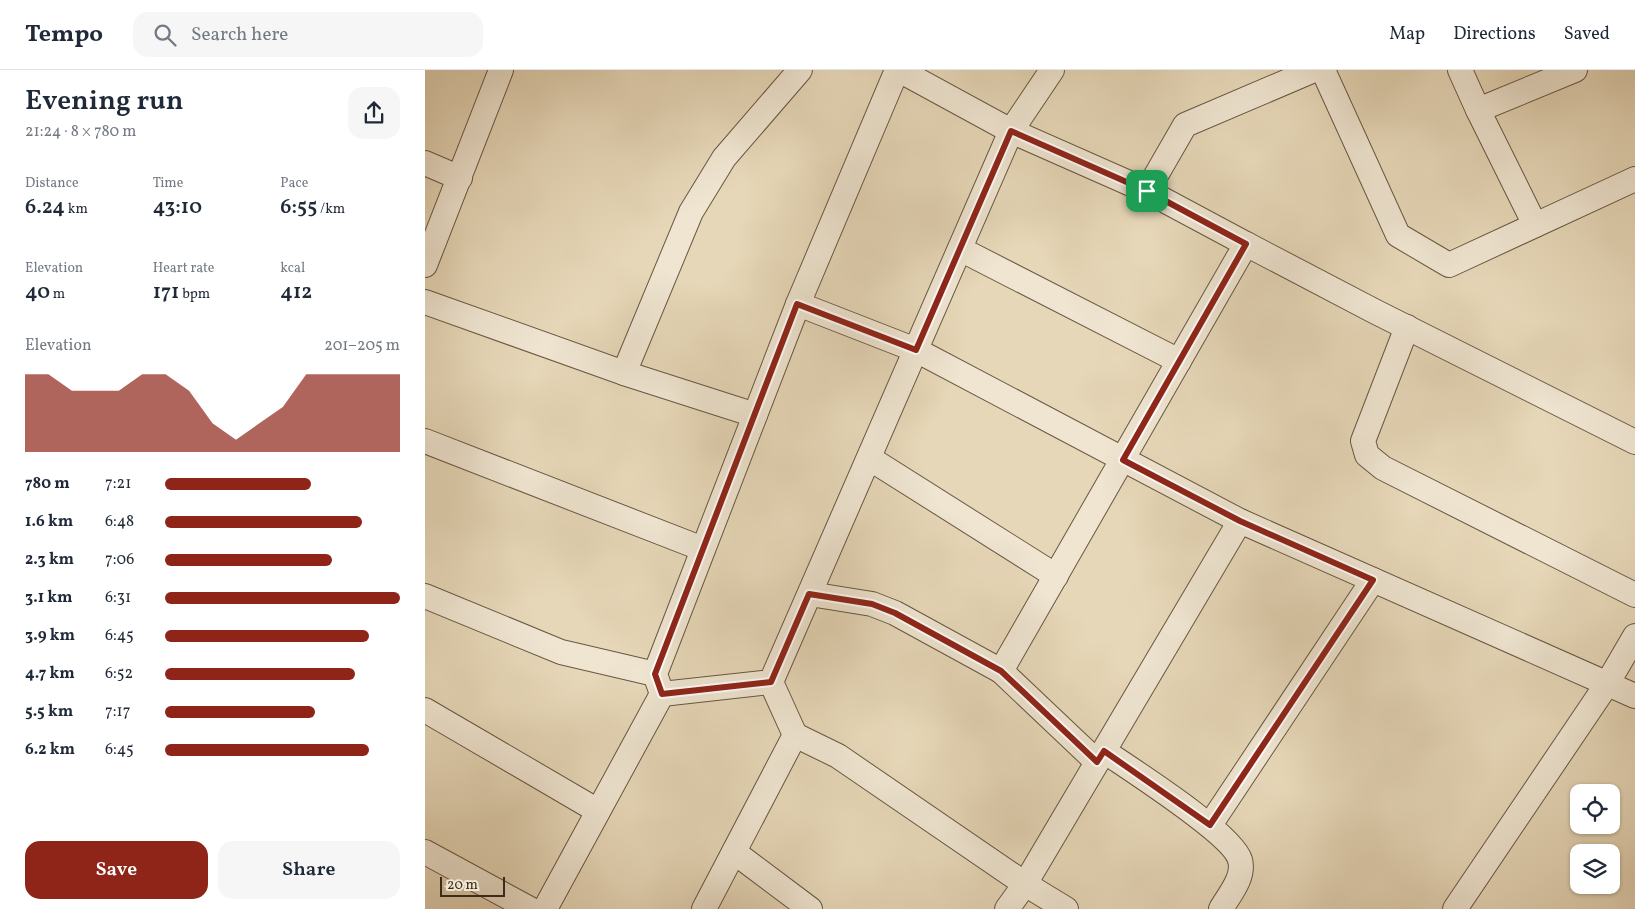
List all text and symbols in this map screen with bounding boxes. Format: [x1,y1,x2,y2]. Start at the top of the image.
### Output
search box [133,12,483,57]
text: Tempo [25,18,103,52]
icon: search [151,21,179,49]
text: Search here [191,22,288,48]
text: Map [1389,22,1425,47]
text: Directions [1453,22,1536,47]
text: Saved [1564,22,1610,47]
text: Evening run [25,82,184,121]
button: share [348,87,400,139]
text: 21:24 · 8 × 780 m [25,121,137,143]
pin [1126,170,1168,212]
text: Distance [25,174,79,193]
text: Time [153,174,183,193]
text: Pace [280,174,308,193]
icon: arrive [1133,177,1161,205]
text: 6.24 [25,193,65,222]
text: 43:10 [153,193,202,222]
text: 6:55 [280,193,317,222]
text: km [65,200,88,219]
text: /km [317,200,345,219]
text: Elevation [25,259,83,278]
text: Heart rate [153,259,214,278]
text: kcal [280,259,305,278]
text: 40 [25,278,50,307]
text: 171 [153,278,179,307]
text: 412 [280,278,312,307]
text: m [50,285,65,304]
text: bpm [179,285,210,304]
text: Elevation [25,335,92,357]
text: 201–205 m [324,335,400,357]
text: 780 m [25,473,70,495]
text: 7:21 [105,473,131,495]
text: 1.6 km [25,511,73,533]
text: 6:48 [105,511,134,533]
text: 2.3 km [25,549,74,571]
text: 7:06 [105,549,134,571]
text: 3.1 km [25,587,73,609]
text: 6:31 [105,587,131,609]
text: 3.9 km [25,625,75,647]
text: 6:45 [105,625,134,647]
text: 4.7 km [25,663,75,685]
text: 6:52 [105,663,133,685]
text: 5.5 km [25,701,73,723]
text: 7:17 [105,701,131,723]
text: 6.2 km [25,739,75,761]
text: 6:45 [105,739,134,761]
map controls [1570,784,1620,894]
button: locate [1570,784,1620,834]
button: Save [25,841,208,899]
button: Share [218,841,400,899]
button: layers [1570,844,1620,894]
scale bar [440,874,505,897]
text: 20 m [447,876,478,895]

